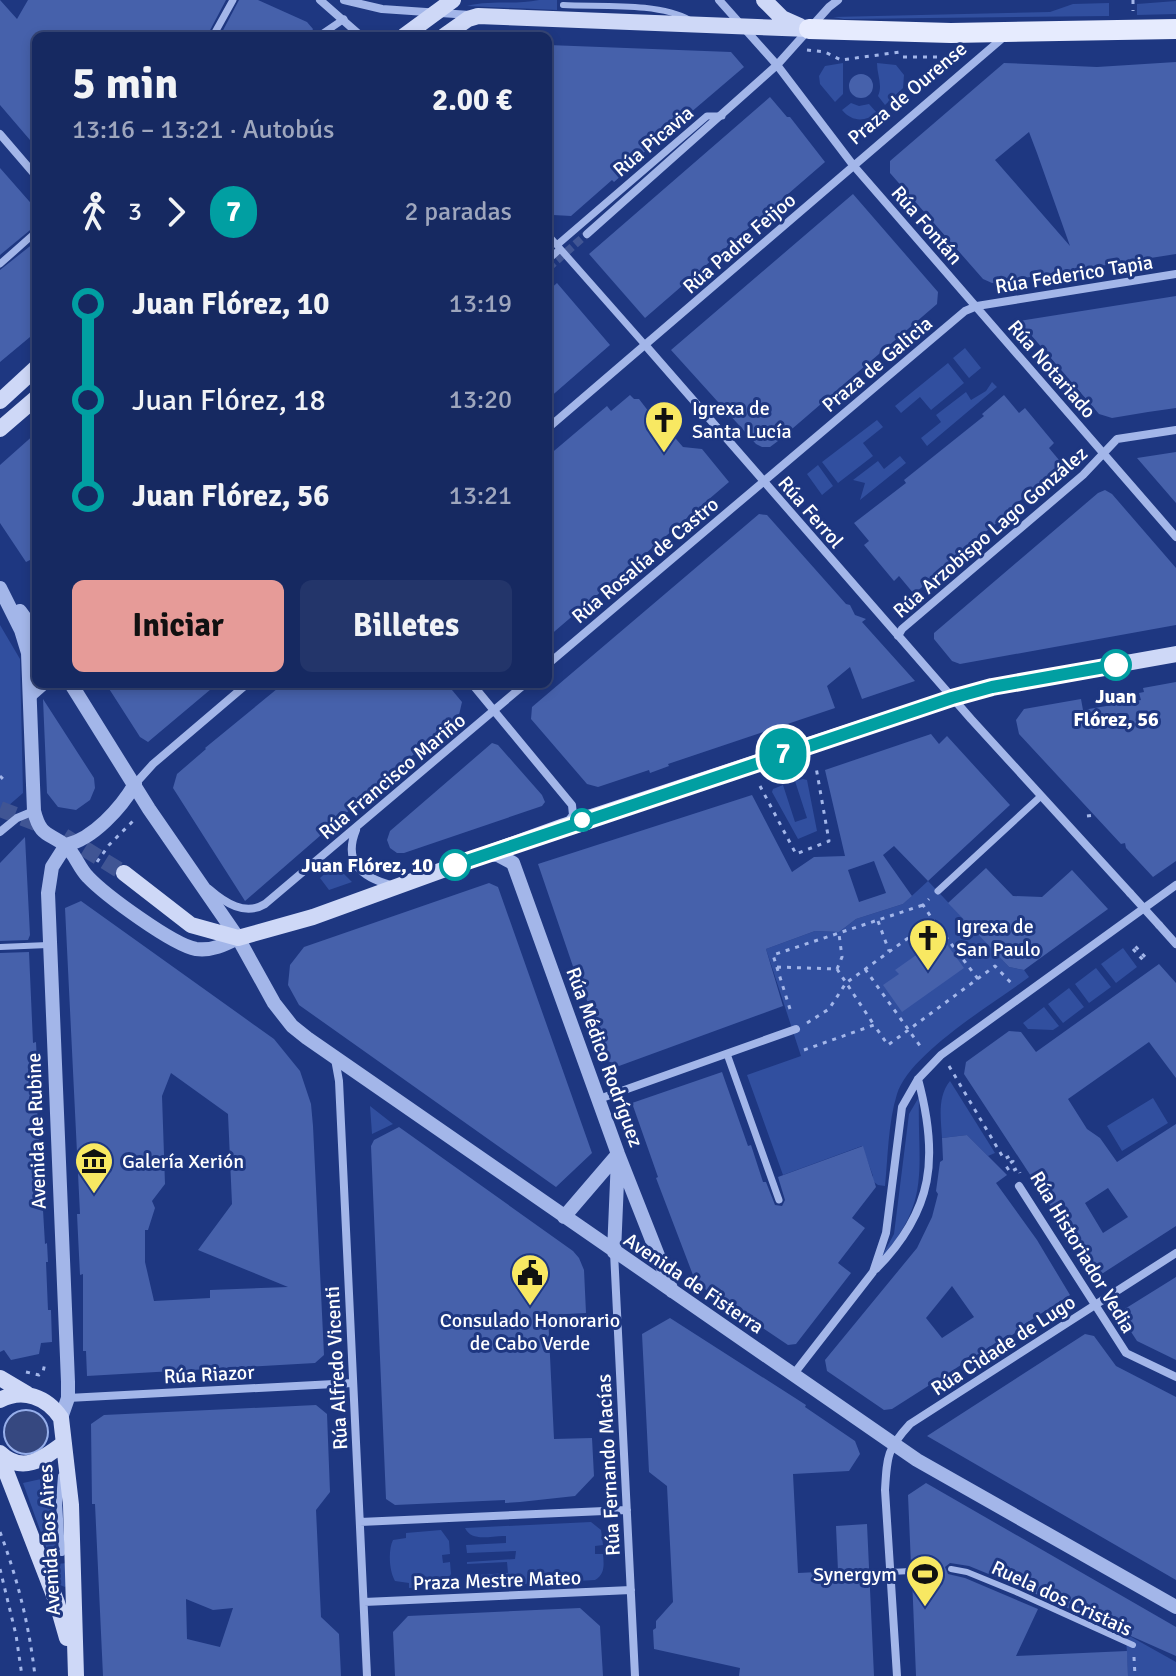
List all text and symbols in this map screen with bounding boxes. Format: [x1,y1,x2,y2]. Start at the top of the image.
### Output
street label: Praza de Ourense [843,36,972,150]
text: 5 min [72,57,178,111]
text: 2.00 € [432,82,512,119]
street label: Rúa Picavia [608,100,699,182]
text: 13:16 – 13:21 · Autobús [72,114,334,146]
street label: Rúa Fontán [886,181,968,270]
street label: Rúa Padre Feijoo [678,187,801,299]
icon: walk [72,190,116,234]
icon: forward [154,190,198,234]
text: 7 [226,195,241,229]
text: 3 [128,196,142,228]
text: 2 paradas [404,196,512,228]
street label: Rúa Federico Tapia [993,250,1155,299]
text: Juan Flórez, 10 [132,286,330,323]
text: 13:19 [449,288,512,320]
street label: Praza de Galicia [817,311,938,418]
street label: Rúa Notariado [1002,315,1101,424]
text: Juan Flórez, 18 [132,382,326,419]
text: 13:20 [449,384,512,416]
place label: Igrexa de Santa Lucía [692,396,792,444]
church icon: Igrexa de Santa Lucía [643,399,685,454]
street label: Rúa Arzobispo Lago González [888,441,1093,624]
street label: Rúa Ferrol [772,471,849,554]
text: Juan Flórez, 56 [132,478,330,515]
text: 13:21 [449,480,512,512]
street label: Rúa Rosalía de Castro [567,492,724,629]
button: Iniciar [72,580,284,672]
button: Billetes [300,580,512,672]
marker: Juan Flórez, 56 [1101,650,1131,680]
place label: Juan Flórez, 56 [1073,684,1159,732]
street label: Rúa Francisco Mariño [314,708,471,845]
line badge: 7 [757,728,809,780]
text: 7 [775,737,791,771]
unlabelled marker [571,809,593,831]
marker: Juan Flórez, 10 [440,850,470,880]
place label: Juan Flórez, 10 [301,853,433,878]
place label: Igrexa de San Paulo [956,914,1041,962]
church icon: Igrexa de San Paulo [907,917,949,972]
street label: Rúa Médico Rodríguez [560,964,649,1151]
street label: Avenida de Rubine [21,1052,52,1210]
museum icon: Galería Xerión [73,1140,115,1195]
place label: Galería Xerión [122,1149,244,1174]
street label: Rúa Historiador Vedia [1024,1167,1141,1338]
street label: Avenida de Fisterra [619,1227,768,1339]
public building icon: Consulado Honorario de Cabo Verde [509,1252,551,1307]
street label: Rúa Alfredo Vicenti [320,1285,353,1451]
street label: Rúa Cidade de Lugo [926,1289,1080,1401]
place label: Consulado Honorario de Cabo Verde [440,1308,620,1356]
street label: Rúa Riazor [163,1360,256,1389]
street label: Rúa Fernando Macías [591,1373,626,1556]
street label: Avenida Bos Aires [33,1464,66,1616]
sports icon: Synergym [904,1553,946,1608]
street label: Ruela dos Cristais [987,1555,1136,1642]
place label: Synergym [813,1562,897,1587]
street label: Praza Mestre Mateo [412,1565,582,1596]

